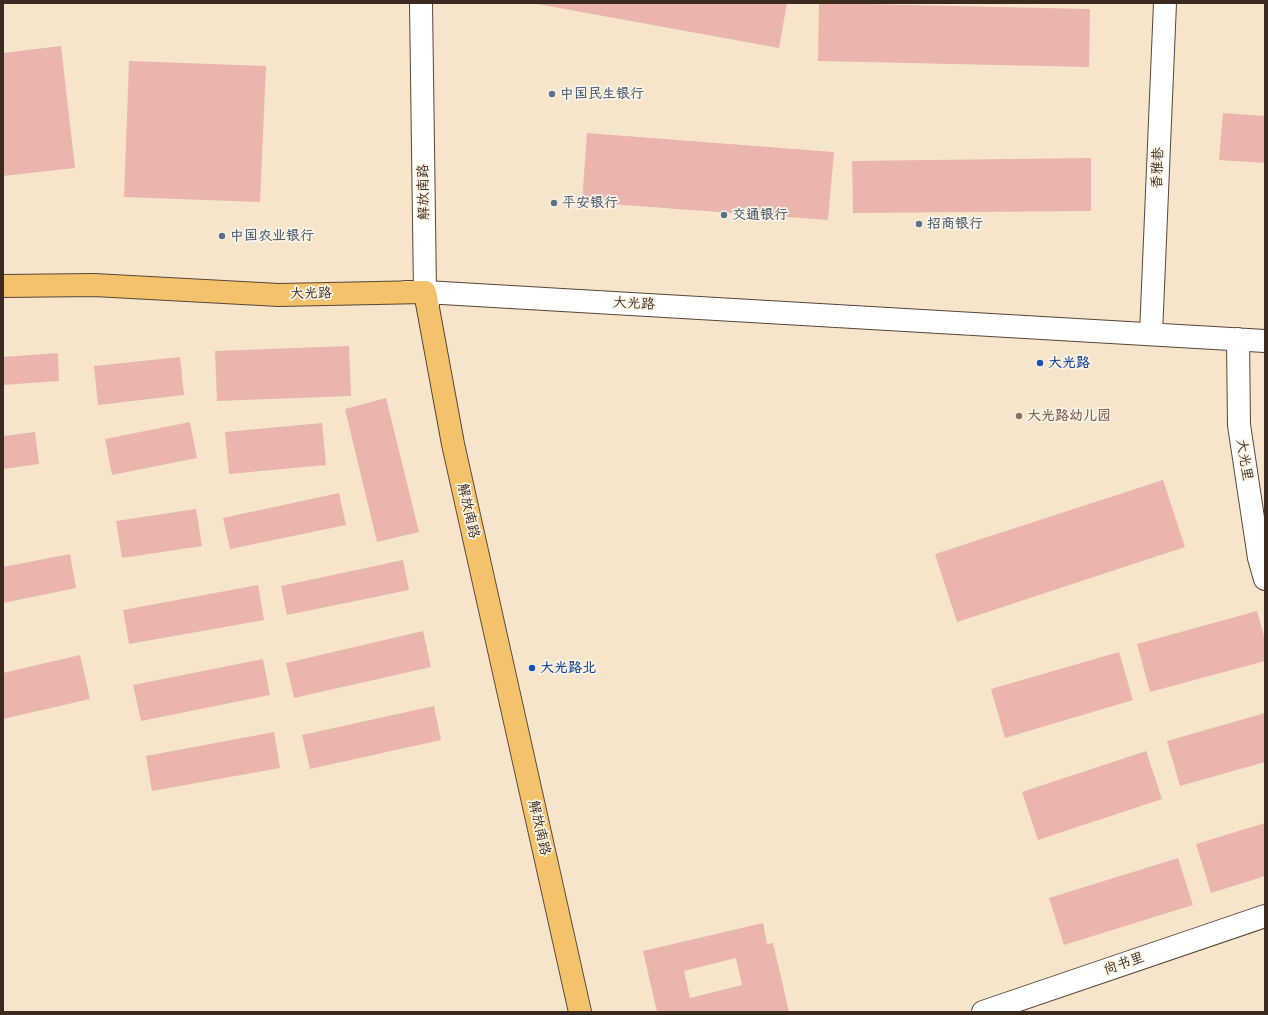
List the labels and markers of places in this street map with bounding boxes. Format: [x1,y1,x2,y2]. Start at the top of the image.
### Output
place label: 中国民生银行 [560,86,644,102]
marker: 中国民生银行 [547,89,557,99]
place label: 平安银行 [562,195,618,211]
marker: 平安银行 [549,198,559,208]
place label: 交通银行 [732,207,788,223]
marker: 交通银行 [719,210,729,220]
place label: 招商银行 [927,216,983,232]
marker: 招商银行 [914,219,924,229]
place label: 中国农业银行 [230,228,314,244]
marker: 中国农业银行 [217,231,227,241]
place label: 大光路 [1048,355,1090,371]
marker: 大光路 [1035,358,1045,368]
place label: 大光路幼儿园 [1027,408,1111,424]
marker: 大光路幼儿园 [1014,411,1024,421]
place label: 大光路北 [540,660,596,676]
marker: 大光路北 [527,663,537,673]

